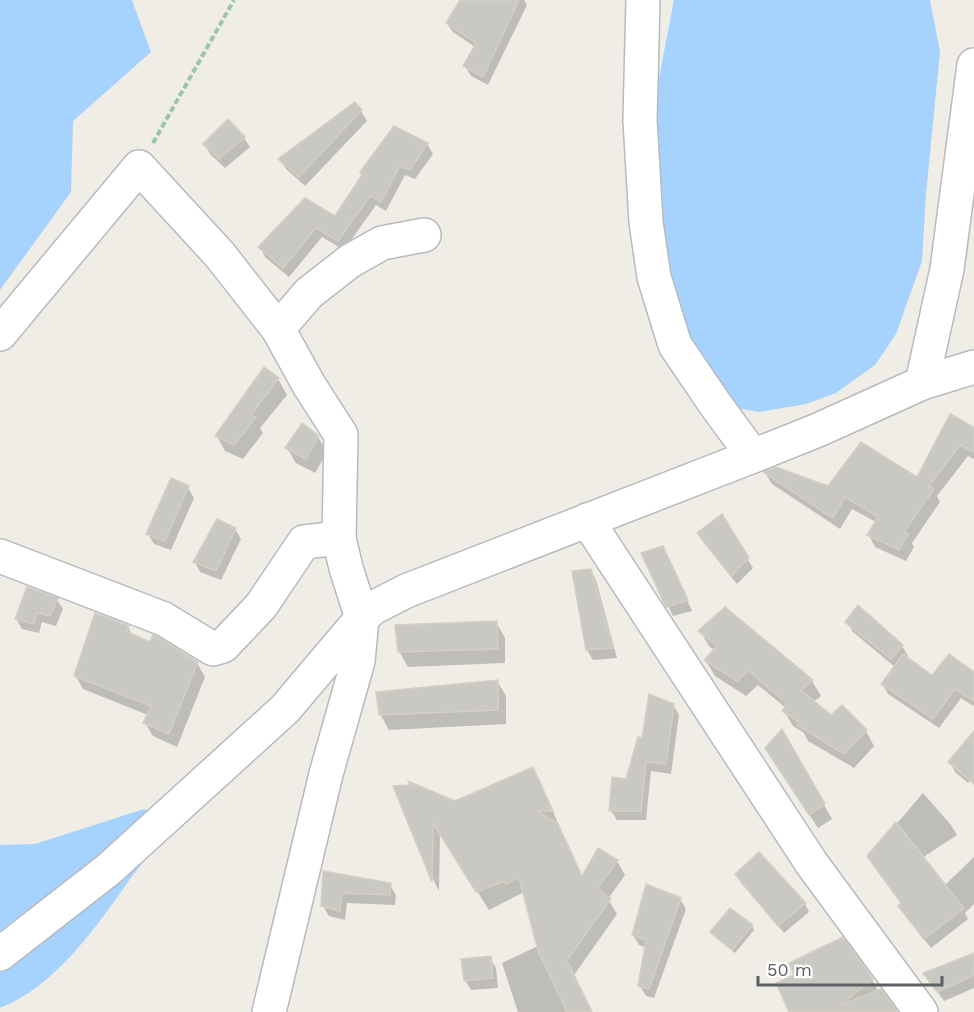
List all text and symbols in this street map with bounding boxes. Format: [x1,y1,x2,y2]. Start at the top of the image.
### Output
scale bar [758,949,942,987]
text: 50 m [767,959,812,980]

